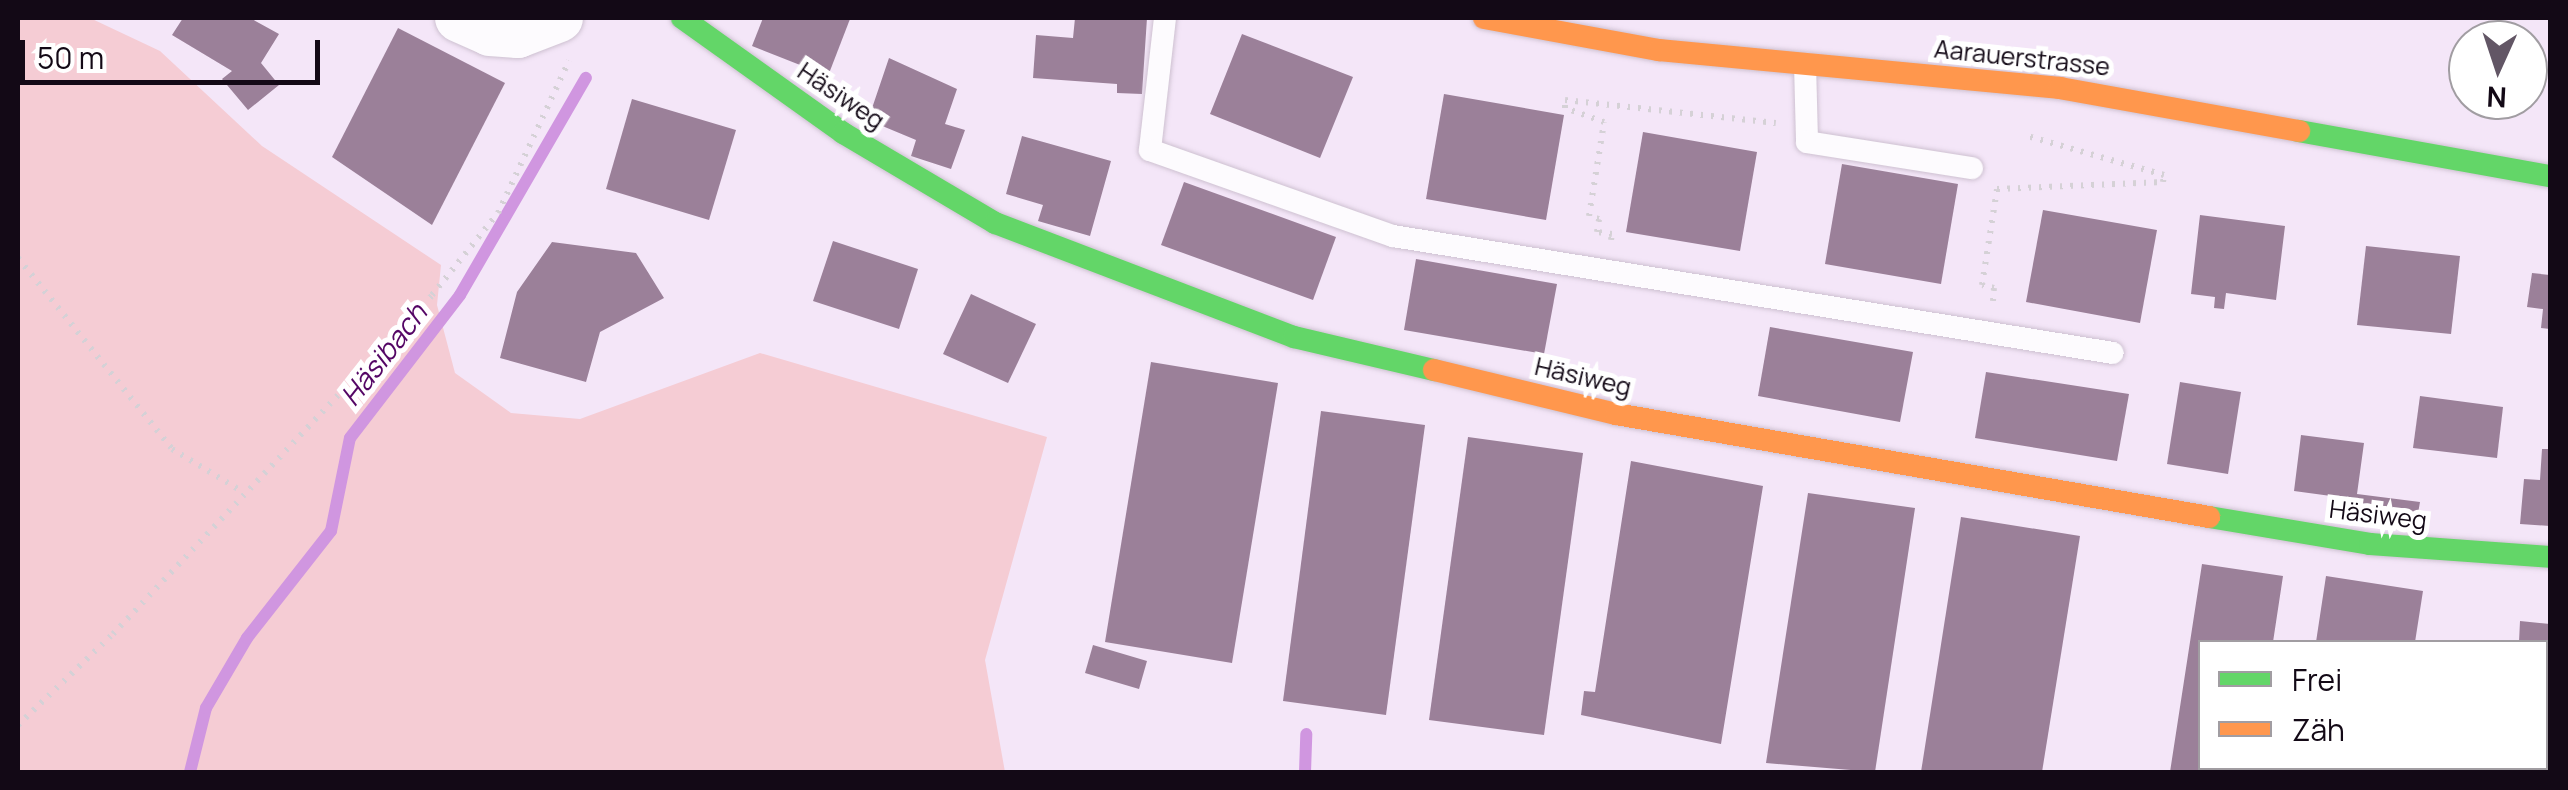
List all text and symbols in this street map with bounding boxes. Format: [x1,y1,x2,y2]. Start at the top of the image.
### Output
scale bar [25,20,325,82]
north arrow [2448,20,2548,120]
street label: Aarauerstrasse [1933,34,2111,82]
text: 50 m [37,37,104,78]
street label: Häsiweg [792,56,890,136]
text: N [2486,78,2508,117]
water label: Häsibach [333,296,433,412]
street label: Häsiweg [1532,351,1634,403]
street label: Häsiweg [2328,494,2428,536]
legend [2198,640,2548,770]
text: Frei [2292,659,2342,700]
text: Zäh [2292,709,2345,750]

